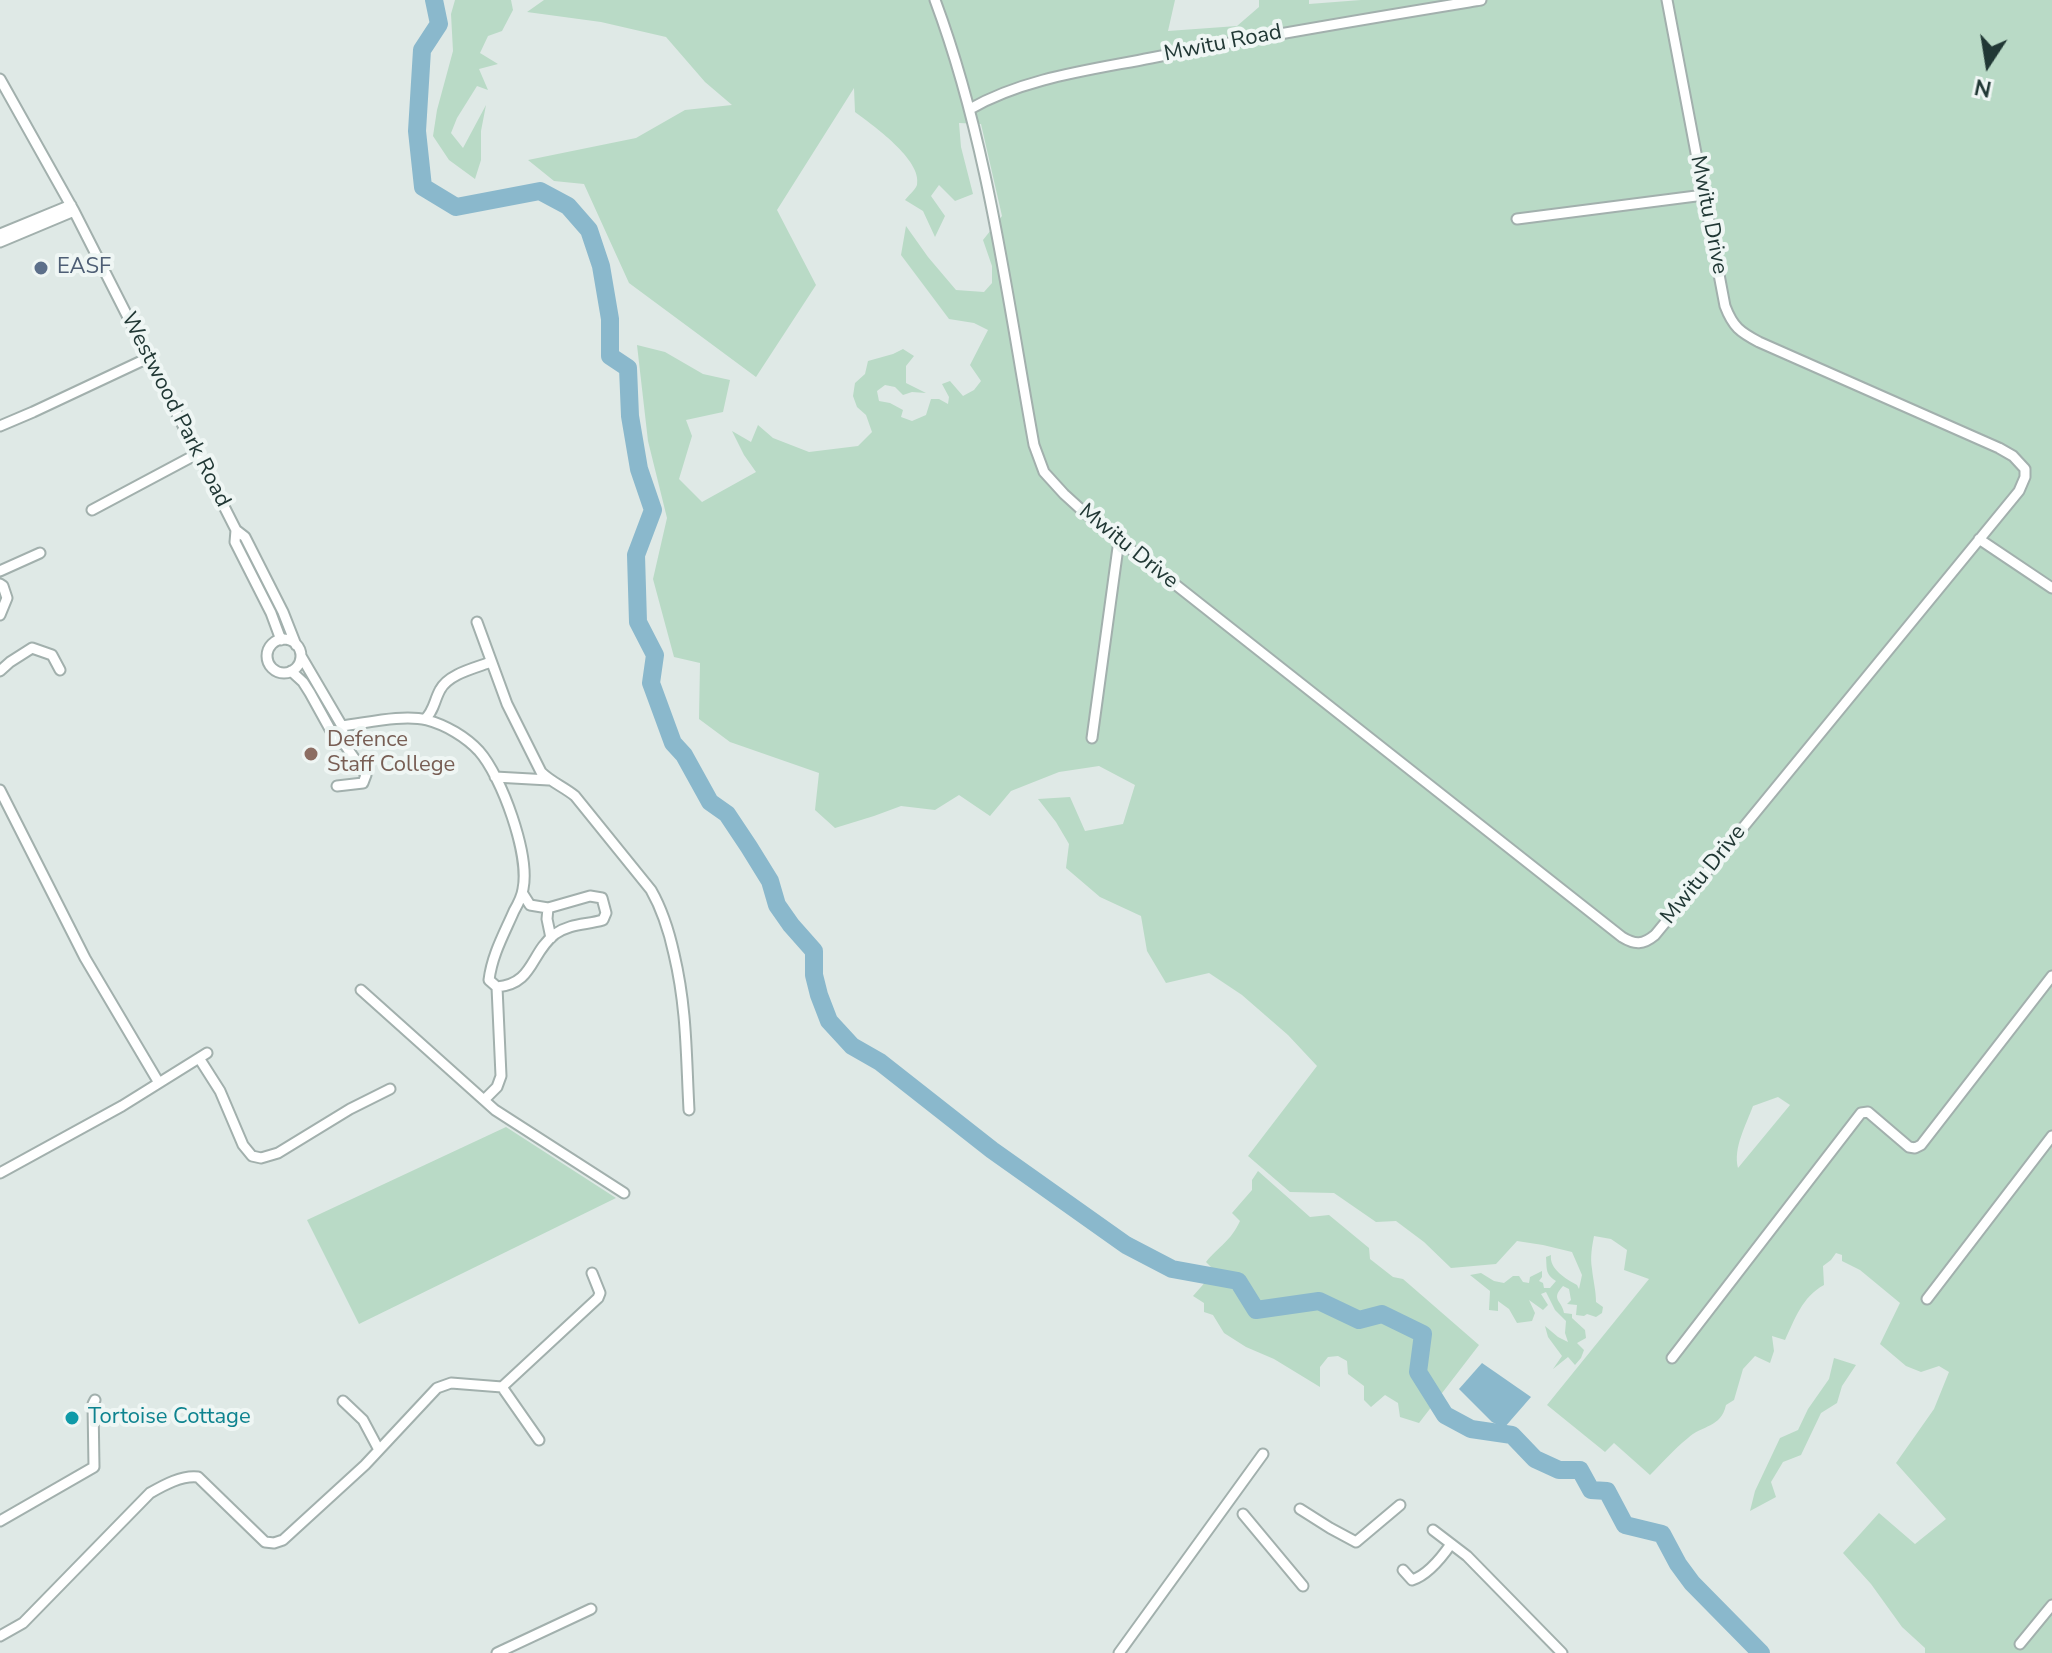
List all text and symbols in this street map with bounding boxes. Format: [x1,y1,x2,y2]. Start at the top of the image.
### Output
street label: Mwitu Road [1162,20,1284,68]
north arrow [1948,24,2028,104]
text: N [1972,71,1994,104]
street label: Mwitu Drive [1684,153,1732,277]
place label: EASF [57,255,111,281]
marker: EASF [32,259,50,277]
street label: Westwood Park Road [114,308,236,512]
street label: Mwitu Drive [1073,499,1183,595]
place label: Defence Staff College [327,728,455,780]
marker: Defence Staff College [302,745,320,763]
street label: Mwitu Drive [1656,820,1752,930]
place label: Tortoise Cottage [88,1405,251,1431]
marker: Tortoise Cottage [63,1409,81,1427]

